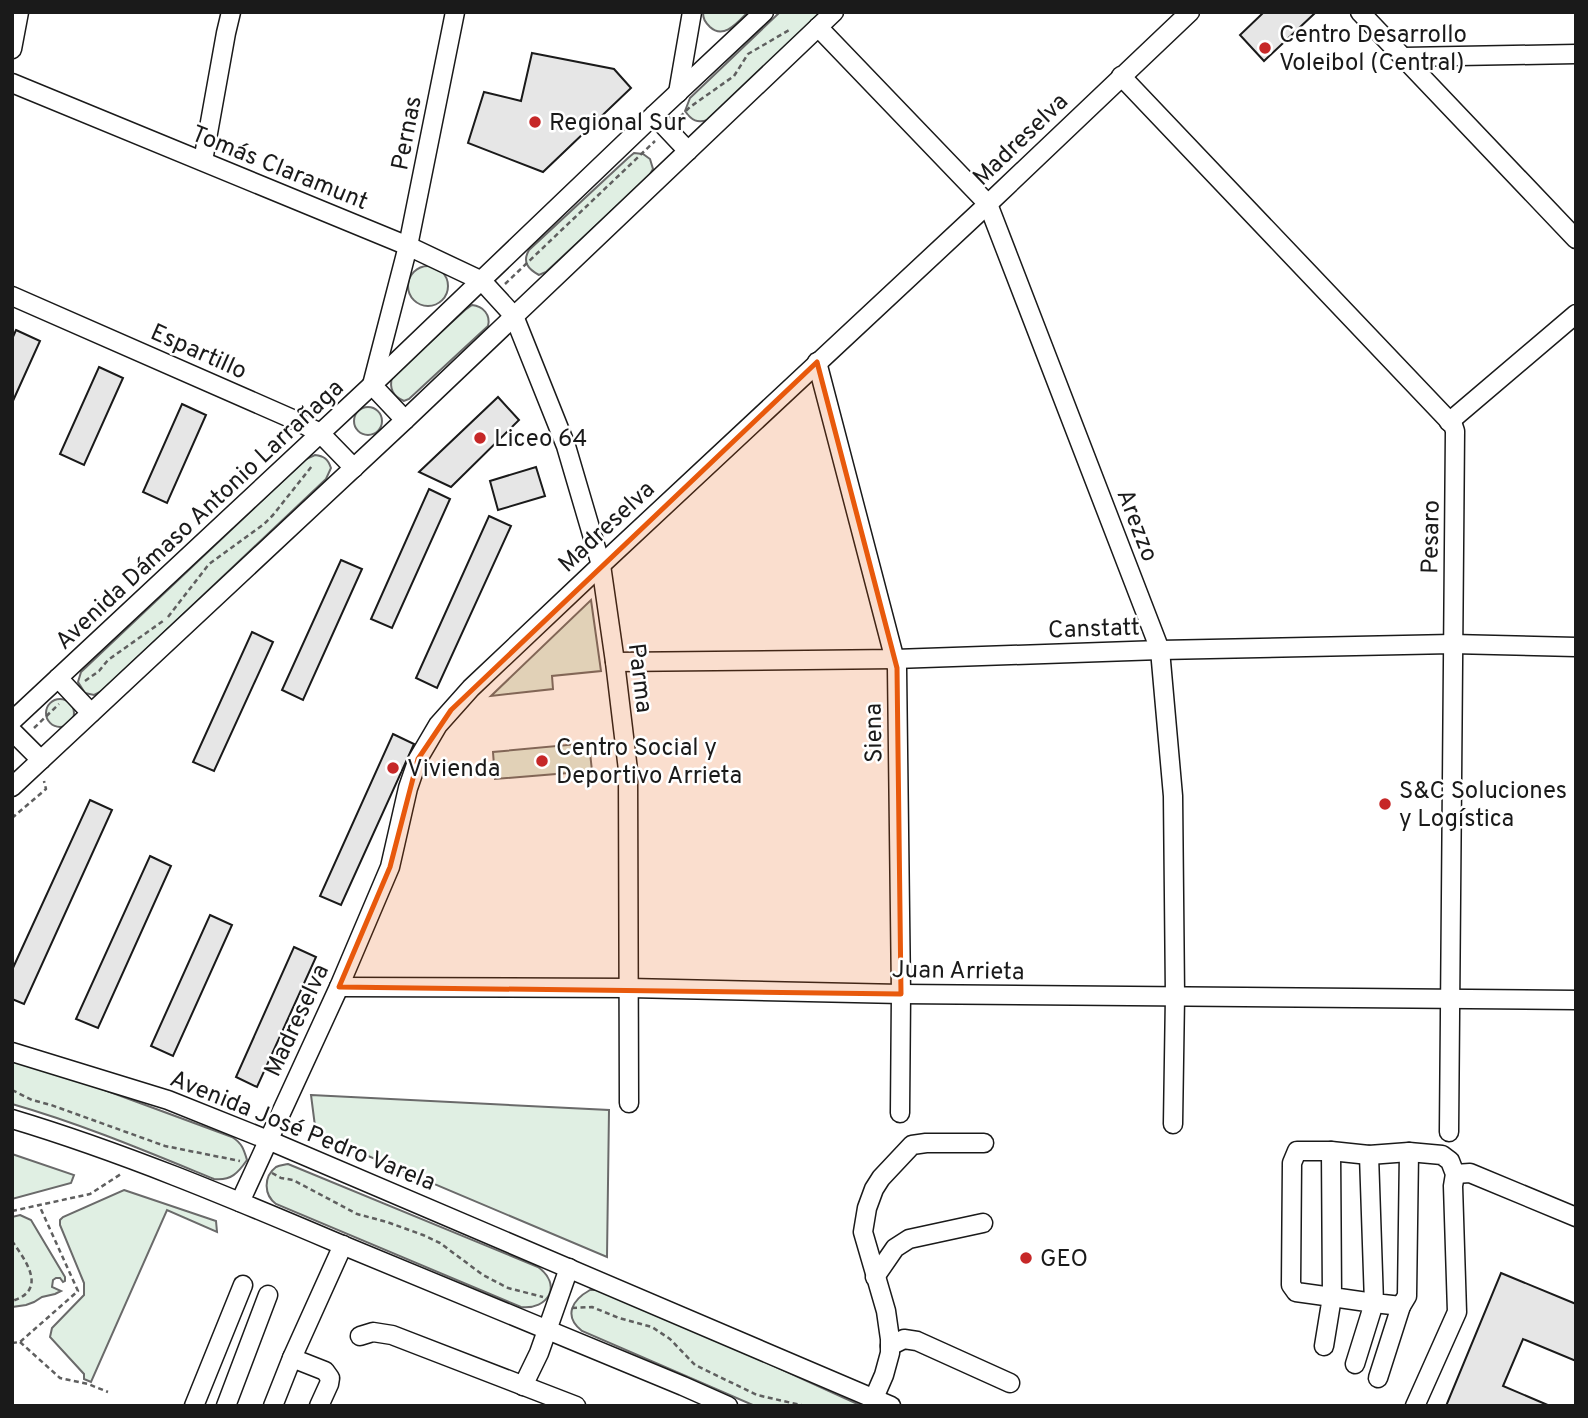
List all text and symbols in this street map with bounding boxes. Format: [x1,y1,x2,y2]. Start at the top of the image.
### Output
place label: Centro Desarrollo Voleibol (Central) [1279,21,1467,79]
marker: Centro Desarrollo Voleibol (Central) [1257,40,1273,56]
street label: Madreselva [967,88,1075,193]
street label: Pernas [386,94,430,173]
place label: Regional Sur [549,109,686,139]
marker: Regional Sur [527,114,543,130]
street label: Tomás Claramunt [187,120,372,218]
street label: Espartillo [145,318,251,387]
street label: Avenida Dámaso Antonio Larrañaga [50,374,351,657]
place label: Liceo 64 [494,425,587,455]
marker: Liceo 64 [472,430,488,446]
street label: Madreselva [553,475,662,580]
street label: Arezzo [1109,485,1164,566]
street label: Pesaro [1416,500,1448,574]
street label: Canstatt [1048,613,1141,647]
street label: Parma [620,642,658,715]
street label: Siena [859,703,891,763]
place label: Centro Social y Deportivo Arrieta [556,734,742,792]
marker: Centro Social y Deportivo Arrieta [534,753,550,769]
place label: Vivienda [407,755,500,785]
marker: Vivienda [385,760,401,776]
place label: S&C Soluciones y Logística [1399,777,1567,835]
marker: S&C Soluciones y Logística [1377,796,1393,812]
street label: Juan Arrieta [891,956,1025,988]
street label: Madreselva [259,960,337,1082]
street label: Avenida José Pedro Varela [165,1065,439,1199]
place label: GEO [1040,1245,1088,1275]
marker: GEO [1018,1250,1034,1266]

